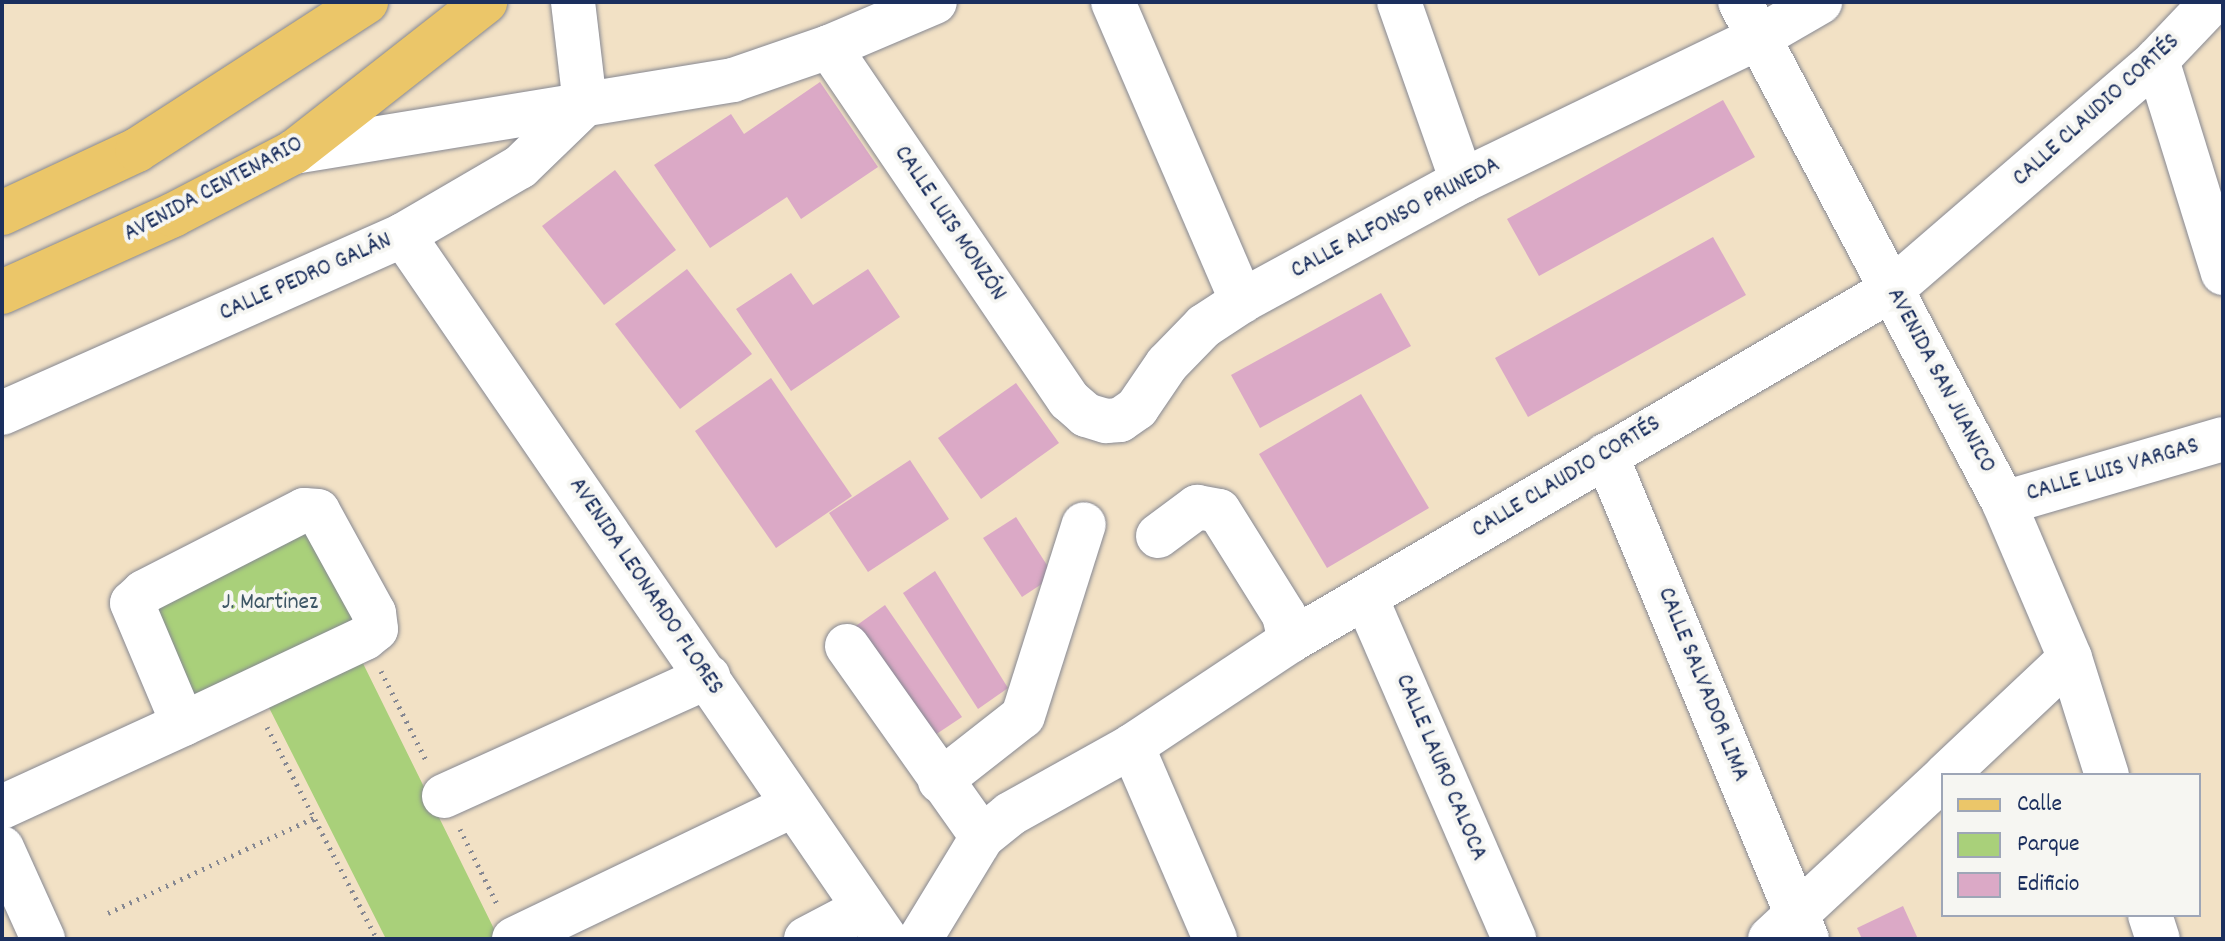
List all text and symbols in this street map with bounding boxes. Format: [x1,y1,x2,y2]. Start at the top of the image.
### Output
street label: CALLE CLAUDIO CORTÉS [2008,28,2186,194]
street label: AVENIDA CENTENARIO [119,131,309,249]
street label: CALLE LUIS MONZÓN [886,141,1012,307]
street label: CALLE ALFONSO PRUNEDA [1287,152,1505,286]
street label: CALLE PEDRO GALÁN [215,227,397,329]
street label: AVENIDA SAN JUANICO [1879,284,2001,478]
street label: CALLE CLAUDIO CORTÉS [1468,410,1666,546]
street label: CALLE LUIS VARGAS [2023,433,2203,509]
street label: AVENIDA LEONARDO FLORES [561,473,729,701]
street label: CALLE SALVADOR LIMA [1650,584,1754,786]
park label: J. Martinez [222,590,318,618]
street label: CALLE LAURO CALOCA [1388,670,1492,866]
legend [1941,773,2201,917]
text: Calle [2017,788,2062,822]
text: Parque [2017,828,2080,862]
text: Edificio [2017,868,2079,902]

